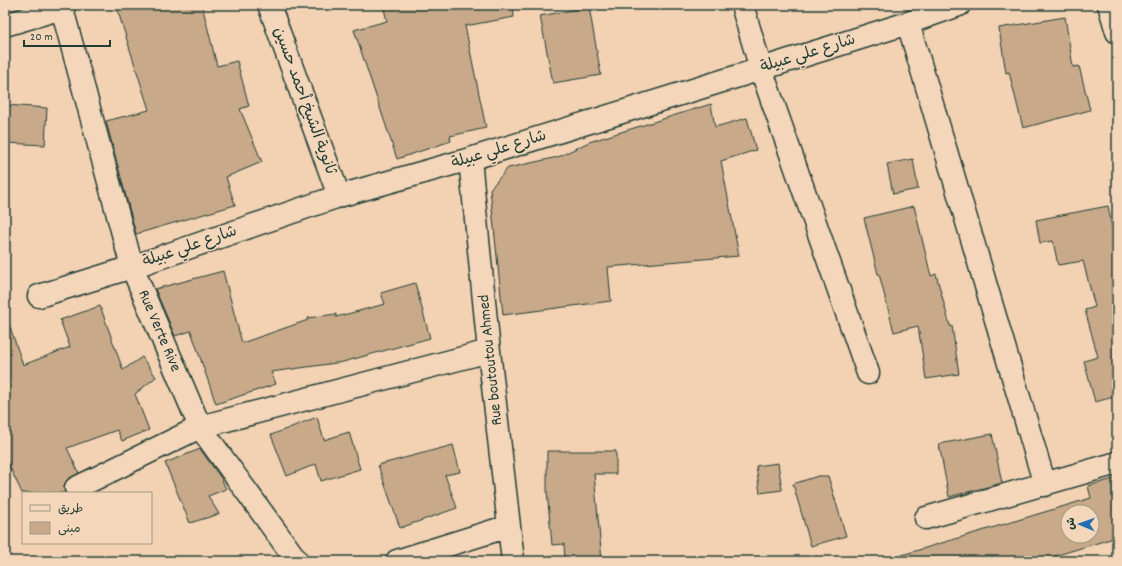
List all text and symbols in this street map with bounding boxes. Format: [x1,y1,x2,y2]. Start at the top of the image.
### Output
scale bar [24,22,110,48]
street label: ثانوية الشيخ أحمد حسين [267,24,342,179]
text: 20 m [30,29,53,46]
street label: شارع علي عبيلة [757,29,859,80]
street label: شارع علي عبيلة [448,125,550,176]
street label: شارع علي عبيلة [140,220,241,275]
street label: Rue Verte Rive [131,286,187,376]
street label: Rue boutoutou Ahmed [473,293,509,427]
legend [22,492,152,544]
text: طريق [58,501,83,518]
north arrow [1060,504,1100,544]
text: ش [1064,517,1080,530]
text: مبنى [58,521,81,538]

